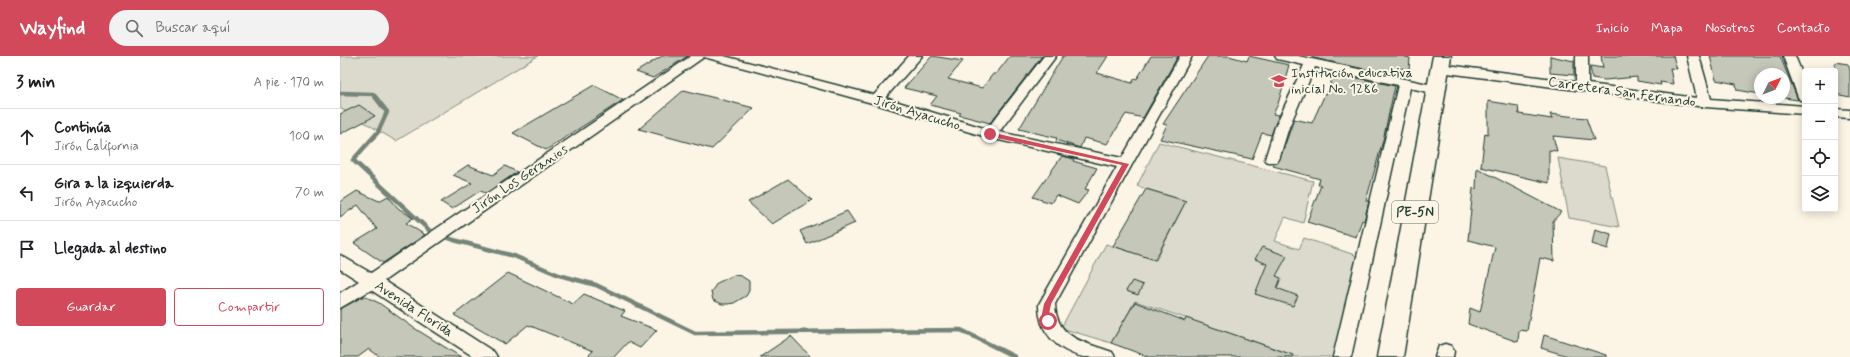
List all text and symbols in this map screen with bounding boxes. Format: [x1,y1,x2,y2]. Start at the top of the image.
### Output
search box [109,10,389,46]
text: Wayfind [20,16,85,41]
icon: search [123,17,145,39]
text: Buscar aquí [155,18,231,38]
text: Inicio [1596,19,1629,37]
text: Mapa [1651,19,1683,37]
text: Nosotros [1705,19,1755,37]
text: Contacto [1777,19,1830,37]
place label: Institución educativa inicial No. 1286 [1291,64,1413,98]
north arrow [1754,68,1790,104]
map controls [1802,68,1838,212]
button: + [1802,68,1838,104]
text: 3 min [16,71,55,93]
school or university icon: Institución educativa inicial No. 1286 [1270,72,1288,90]
street label: Carretera San Fernando [1547,73,1697,111]
text: A pie · 170 m [254,74,324,91]
street label: Jirón Ayacucho [871,91,963,135]
button: − [1802,104,1838,140]
text: Continúa [54,118,111,138]
route end [981,125,999,143]
icon: ahead [16,126,38,148]
text: 100 m [289,128,324,145]
text: Jirón California [54,138,139,155]
street label: Jirón Los Geranios [469,140,571,218]
button: locate [1802,140,1838,176]
text: Gira a la izquierda [54,174,173,194]
button: layers [1802,176,1838,212]
icon: left [16,182,38,204]
text: 70 m [295,184,324,201]
text: Jirón Ayacucho [54,194,137,211]
road number: PE-5N [1392,201,1438,223]
icon: arrive [16,238,38,260]
text: Llegada al destino [54,239,167,259]
street label: Avenida Florida [371,277,457,341]
button: Guardar [16,288,166,326]
button: Compartir [174,288,324,326]
route start [1039,312,1057,330]

